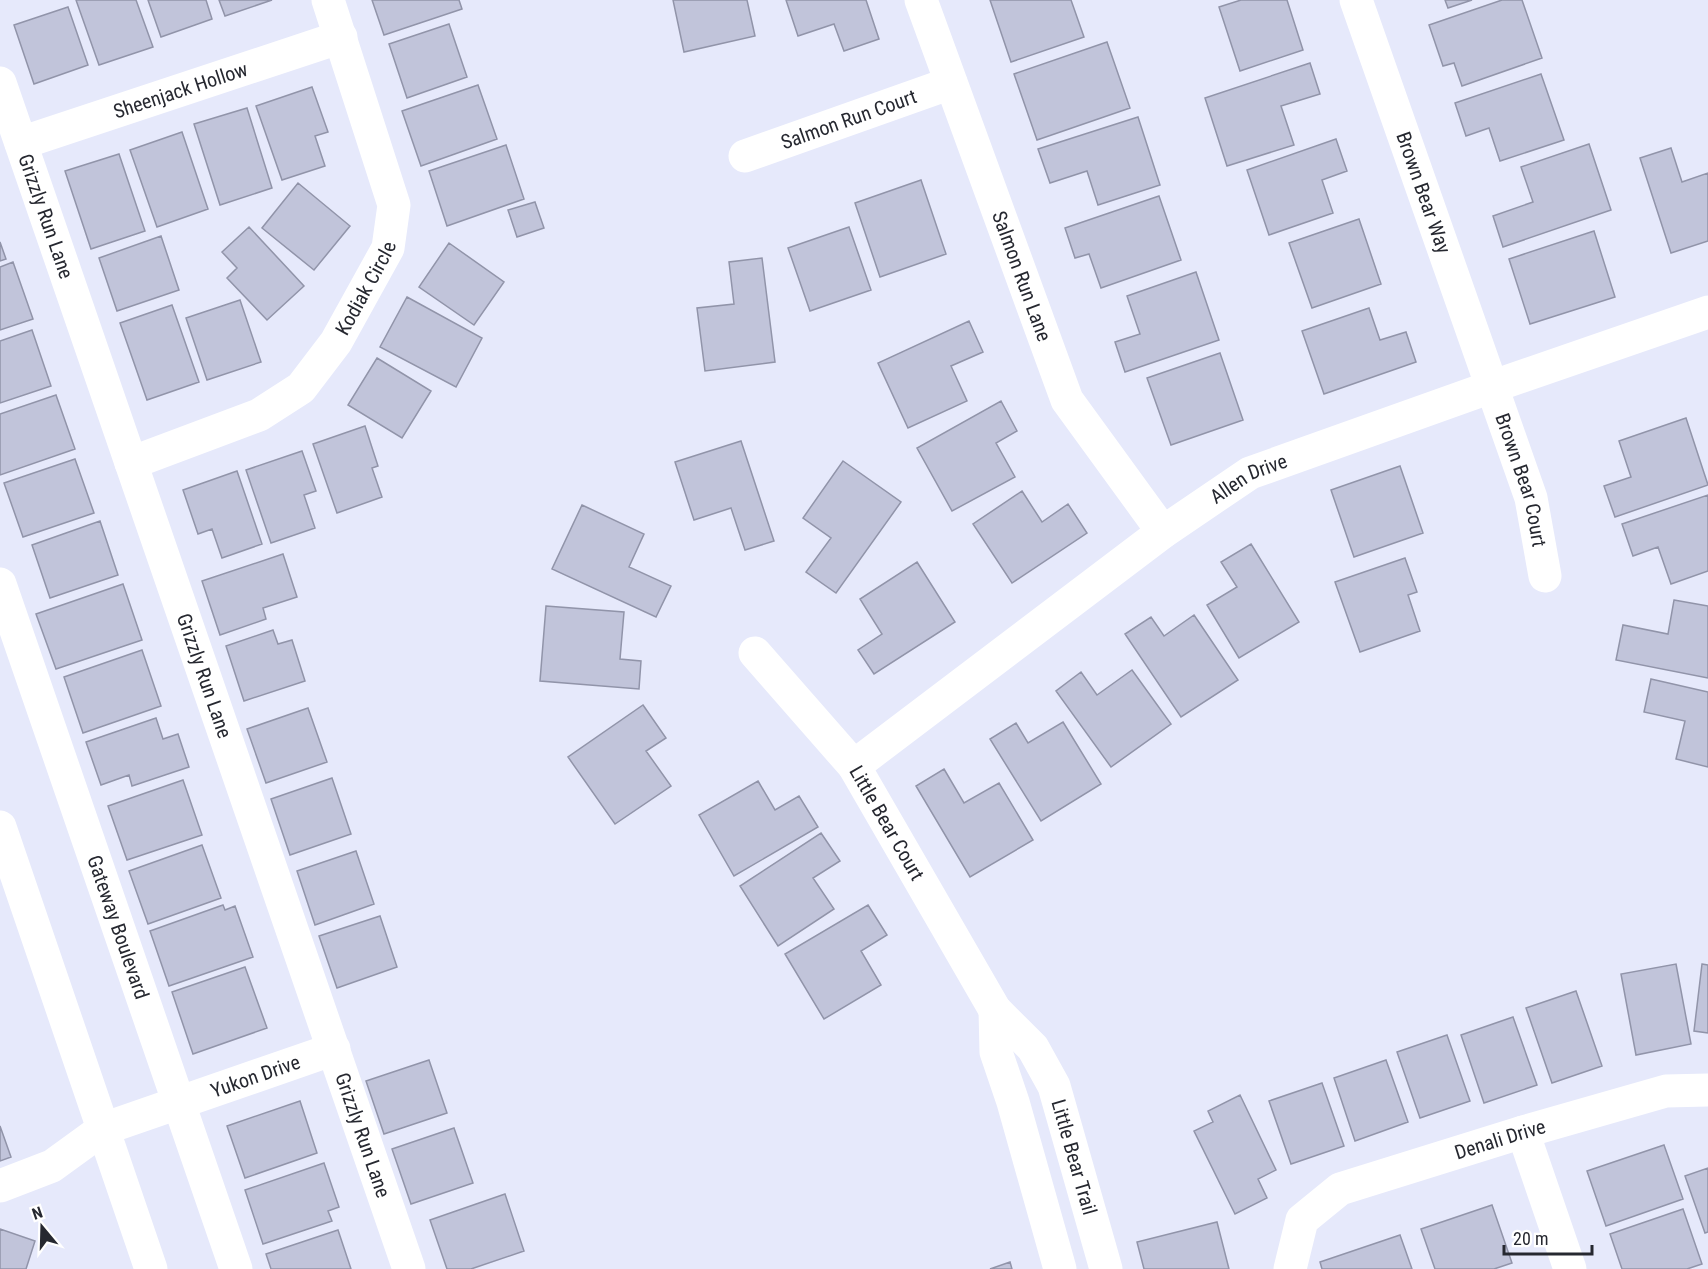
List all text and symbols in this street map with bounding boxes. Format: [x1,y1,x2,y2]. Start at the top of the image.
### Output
street label: Sheenjack Hollow [110,57,251,124]
street label: Salmon Run Court [778,84,920,154]
street label: Brown Bear Way [1391,128,1456,257]
street label: Grizzly Run Lane [13,151,79,282]
street label: Salmon Run Lane [987,208,1057,345]
street label: Kodiak Circle [330,241,401,339]
street label: Brown Bear Court [1490,410,1552,549]
street label: Allen Drive [1205,449,1290,509]
street label: Grizzly Run Lane [172,610,237,741]
street label: Little Bear Court [844,761,930,885]
street label: Gateway Boulevard [82,852,154,1002]
street label: Yukon Drive [208,1050,303,1103]
street label: Grizzly Run Lane [330,1070,395,1201]
street label: Little Bear Trail [1046,1097,1102,1217]
street label: Denali Drive [1452,1114,1548,1165]
north arrow [12,1197,72,1257]
text: N [30,1203,45,1224]
scale bar [1504,1218,1592,1256]
text: 20 m [1513,1228,1548,1249]

